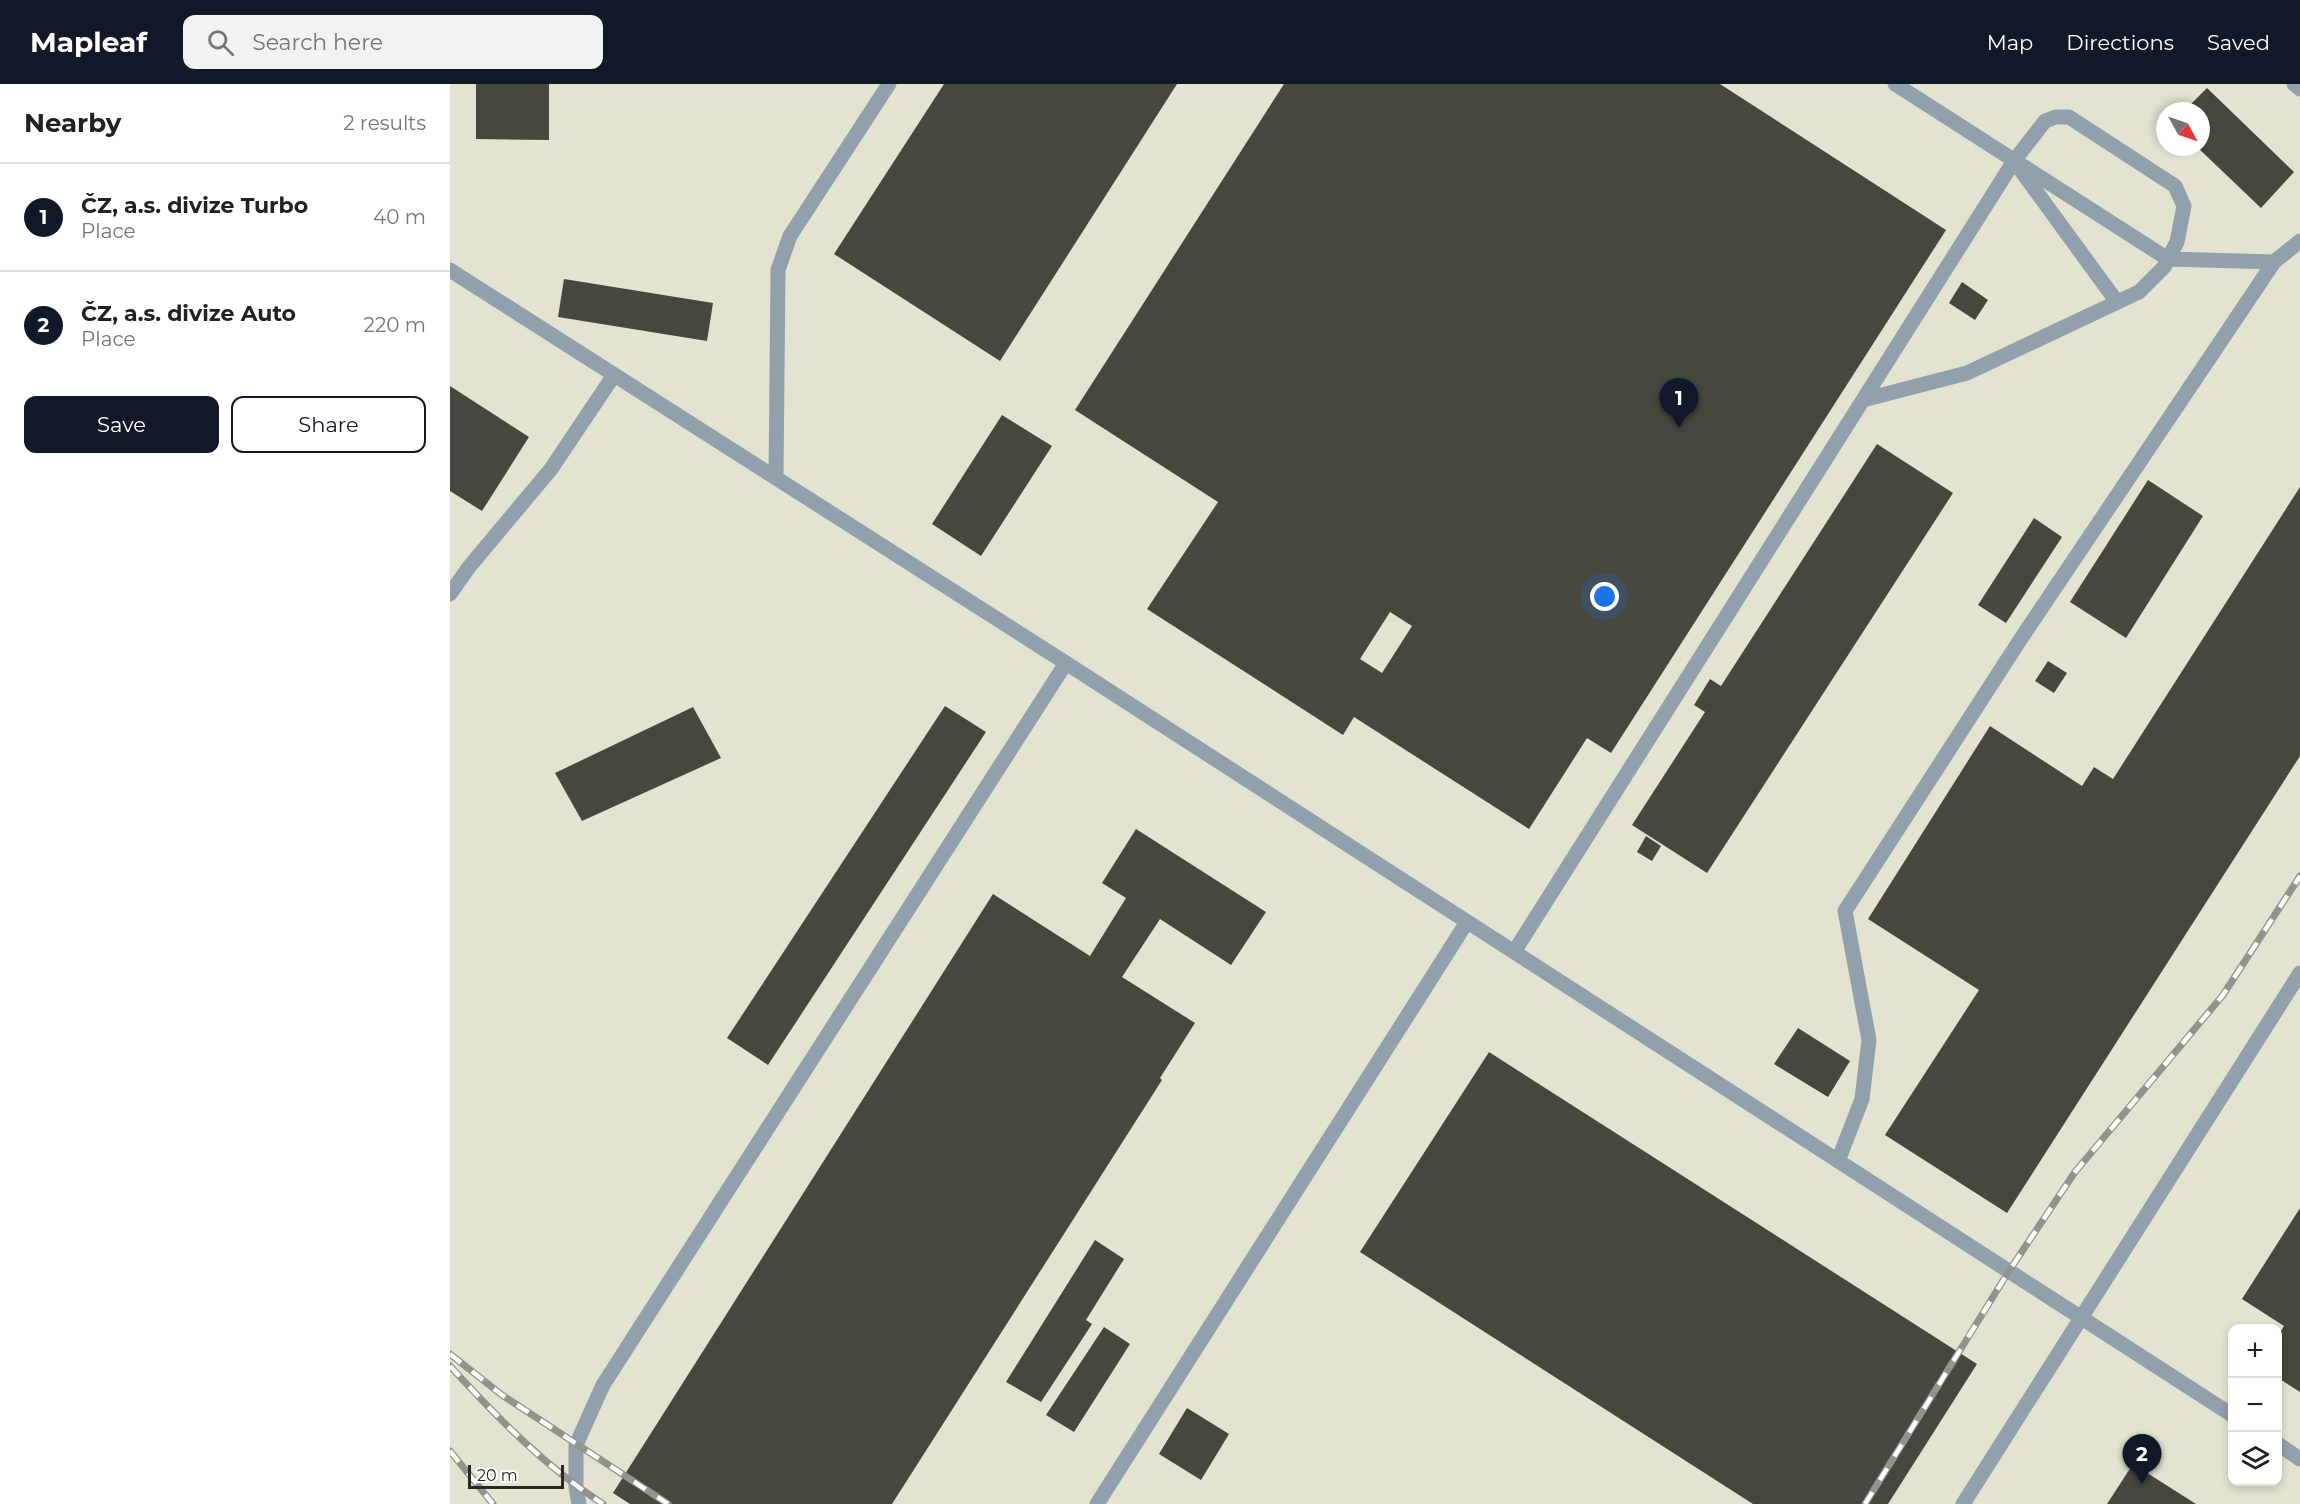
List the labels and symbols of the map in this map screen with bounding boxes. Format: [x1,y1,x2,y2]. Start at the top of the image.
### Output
north arrow [2156,102,2210,156]
pin: 1 [1660,378,1698,428]
your location [1590,582,1619,611]
pin: 2 [2122,1434,2162,1484]
scale bar [468,1462,564,1490]

